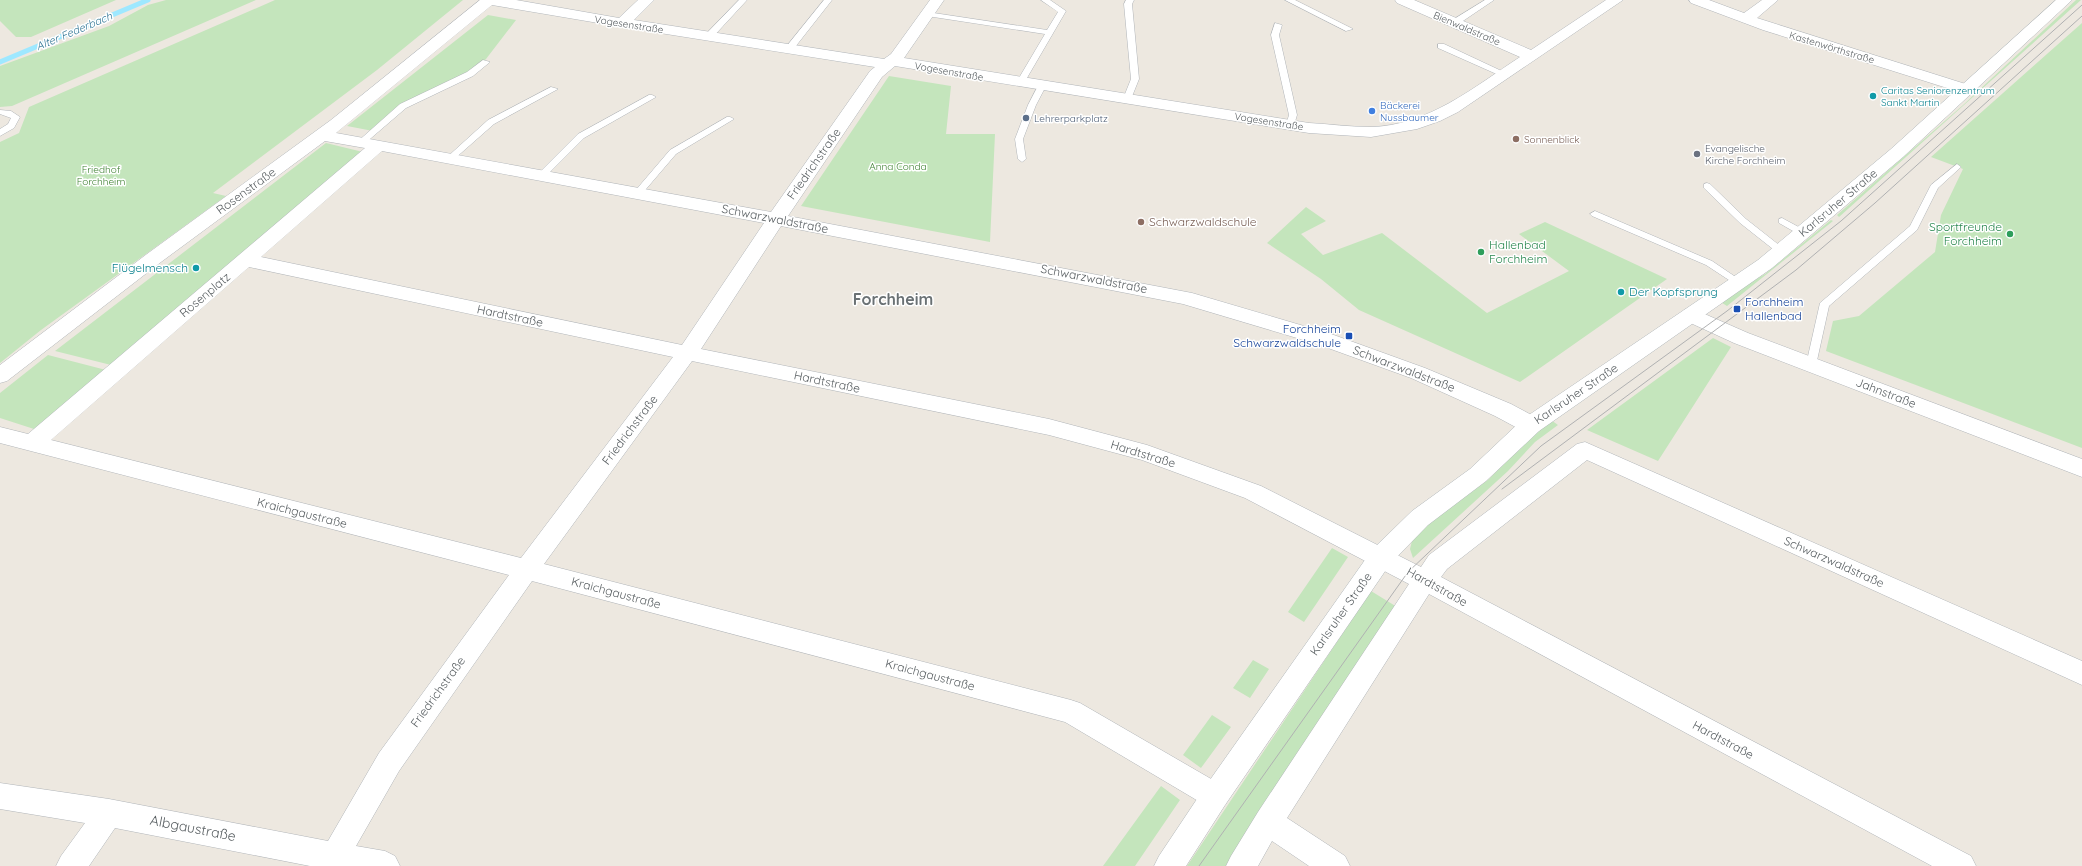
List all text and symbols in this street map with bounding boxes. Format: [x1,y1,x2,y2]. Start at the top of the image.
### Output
water label: Alter Federbach [34,8,115,53]
street label: Bienwaldstraße [1431,8,1503,49]
street label: Vogesenstraße [593,13,665,36]
street label: Kastenwörthstraße [1788,28,1876,67]
street label: Vogesenstraße [913,59,985,84]
place label: Caritas Seniorenzentrum Sankt Martin [1881,84,1995,109]
marker: Caritas Seniorenzentrum Sankt Martin [1868,91,1878,101]
place label: Bäckerei Nussbaumer [1380,99,1439,124]
marker: Bäckerei Nussbaumer [1367,106,1377,116]
street label: Vogesenstraße [1233,110,1305,133]
place label: Lehrerparkplatz [1034,112,1108,125]
marker: Lehrerparkplatz [1021,113,1031,123]
street label: Friedrichstraße [783,125,844,202]
place label: Sonnenblick [1524,133,1580,146]
marker: Sonnenblick [1511,134,1521,144]
place label: Evangelische Kirche Forchheim [1705,142,1785,167]
marker: Evangelische Kirche Forchheim [1692,149,1702,159]
park label: Anna Conda [869,160,927,173]
park label: Friedhof Forchheim [77,163,125,188]
street label: Rosenstraße [213,164,279,217]
street label: Karlsruher Straße [1795,165,1880,240]
street label: Schwarzwaldstraße [721,201,830,236]
place label: Schwarzwaldschule [1149,214,1257,229]
marker: Schwarzwaldschule [1136,217,1146,227]
place label: Sportfreunde Forchheim [1929,219,2002,248]
marker: Sportfreunde Forchheim [2005,229,2015,239]
place label: Hallenbad Forchheim [1489,237,1547,266]
marker: Hallenbad Forchheim [1476,247,1486,257]
place label: Flügelmensch [112,260,188,275]
street label: Schwarzwaldstraße [1040,261,1149,296]
marker: Flügelmensch [191,263,201,273]
street label: Rosenplatz [176,269,233,320]
place label: Der Kopfsprung [1629,284,1718,299]
marker: Der Kopfsprung [1616,287,1626,297]
district label: Forchheim [853,289,933,309]
place label: Forchheim Hallenbad [1745,294,1803,323]
street label: Hardtstraße [476,301,545,330]
marker: Forchheim Hallenbad [1732,304,1742,314]
place label: Forchheim Schwarzwaldschule [1233,321,1341,350]
marker: Forchheim Schwarzwaldschule [1344,331,1354,341]
street label: Schwarzwaldstraße [1351,342,1458,395]
street label: Karlsruher Straße [1531,360,1621,427]
street label: Hardtstraße [793,367,862,396]
street label: Jahnstraße [1854,374,1919,411]
street label: Friedrichstraße [598,392,661,468]
street label: Hardtstraße [1109,437,1178,471]
street label: Kraichgaustraße [256,494,349,531]
street label: Schwarzwaldstraße [1782,533,1887,590]
street label: Hardtstraße [1404,564,1471,610]
street label: Karlsruher Straße [1306,569,1375,658]
street label: Kraichgaustraße [570,573,663,612]
street label: Friedrichstraße [407,653,468,730]
street label: Kraichgaustraße [884,655,977,694]
street label: Hardtstraße [1690,717,1757,762]
street label: Albgaustraße [149,811,238,845]

